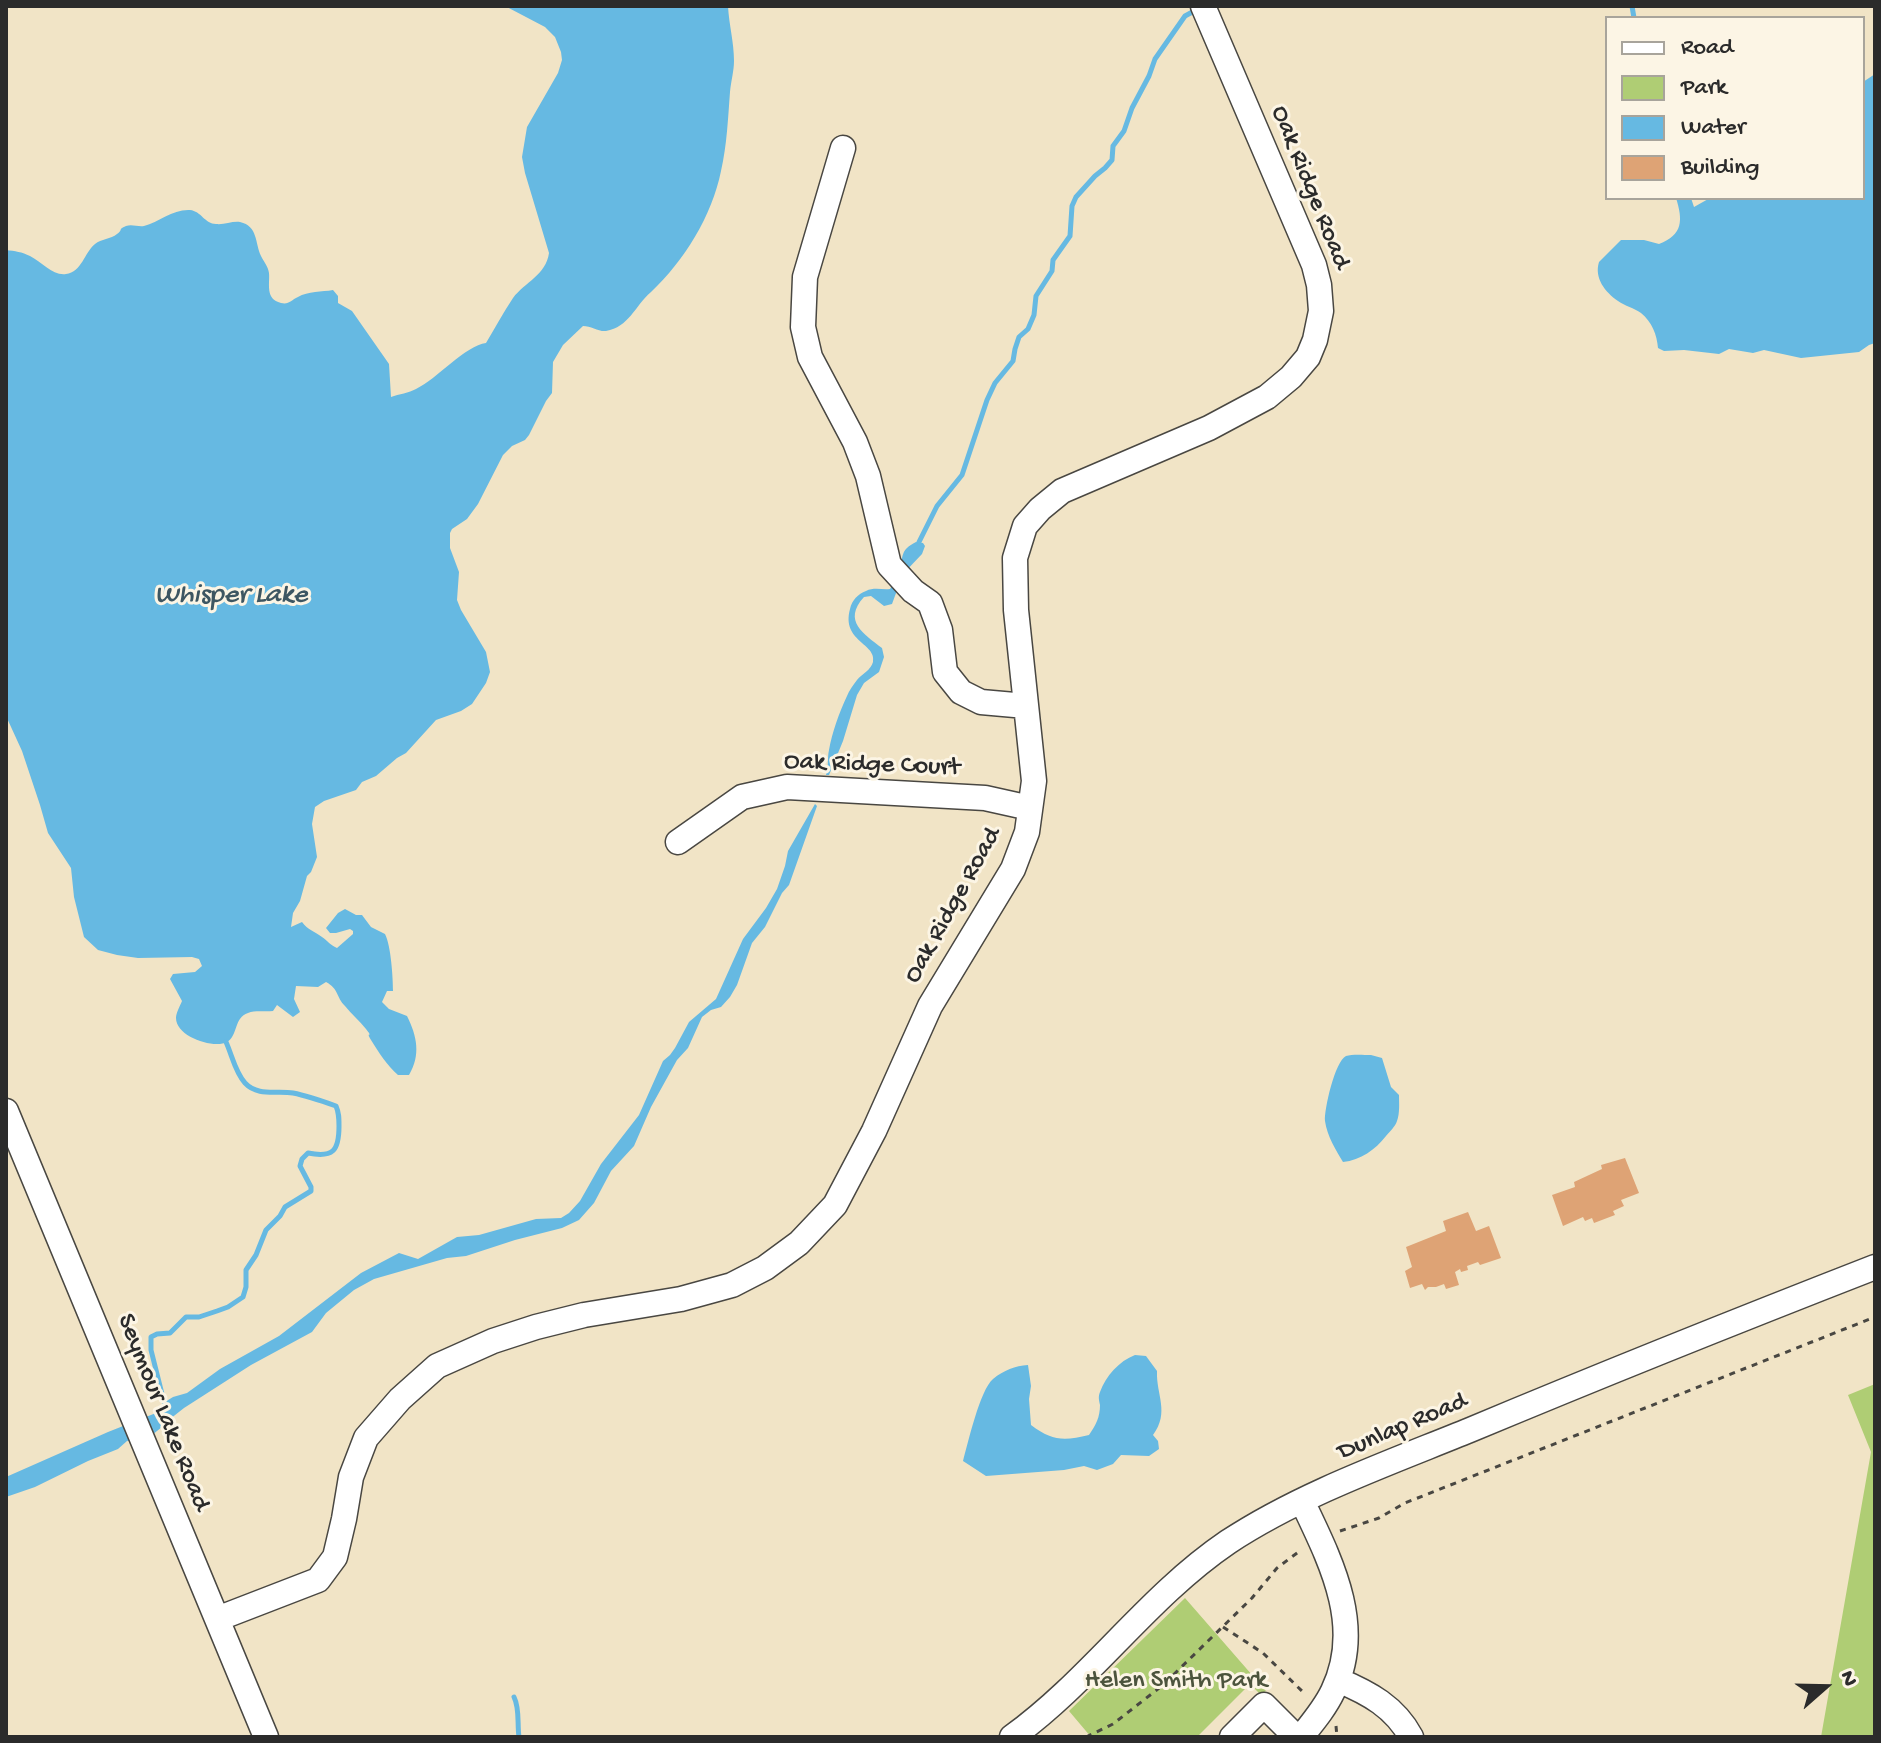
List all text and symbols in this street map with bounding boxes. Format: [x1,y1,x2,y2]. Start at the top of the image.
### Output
legend [1605,16,1865,200]
text: Road [1681,34,1733,63]
text: Park [1681,74,1727,103]
street label: Oak Ridge Road [1262,102,1356,274]
text: Water [1681,114,1745,143]
text: Building [1681,154,1759,183]
water label: Whisper Lake [155,580,307,614]
street label: Oak Ridge Court [783,747,961,785]
street label: Oak Ridge Road [898,823,1010,989]
street label: Seymour Lake Road [108,1310,216,1516]
street label: Dunlap Road [1334,1387,1472,1469]
north arrow [1785,1647,1865,1727]
park label: Helen Smith Park [1085,1666,1267,1698]
text: N [1833,1668,1862,1690]

